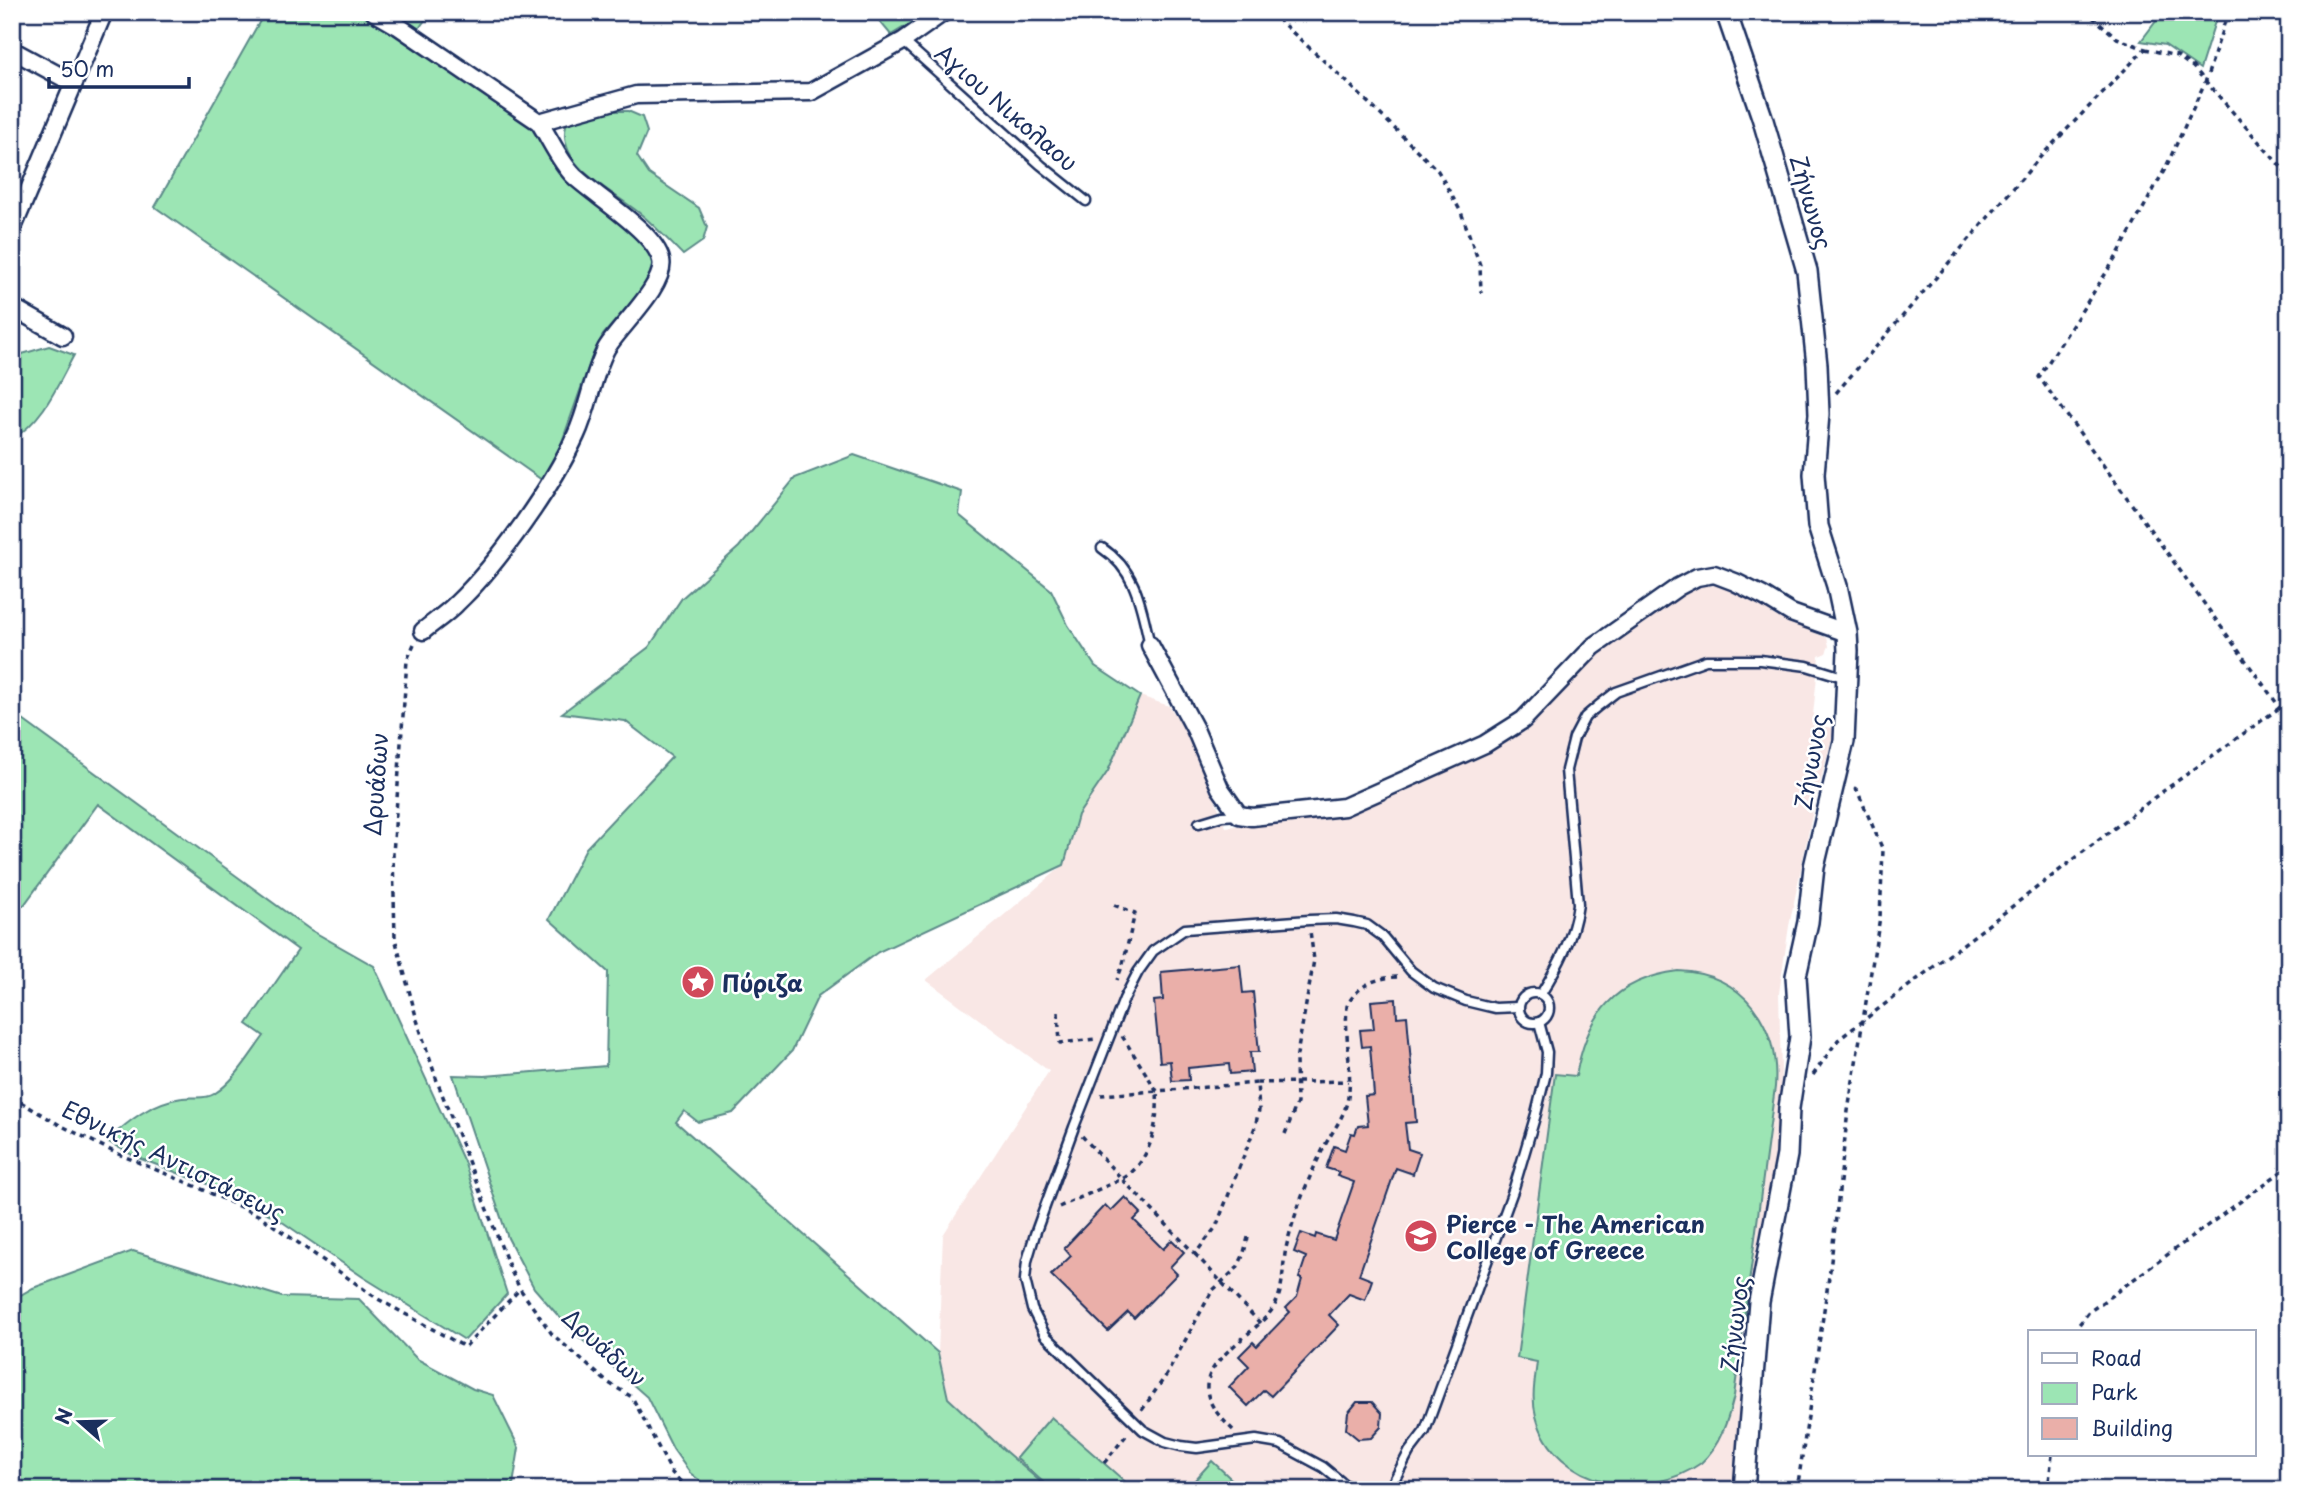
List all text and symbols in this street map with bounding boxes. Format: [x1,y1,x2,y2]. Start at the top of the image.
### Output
street label: Αγιου Νικολαου [928,35,1086,179]
scale bar [49,46,189,90]
text: 50 m [60,52,114,84]
street label: Ζήνωνος [1782,151,1842,253]
street label: Ζήνωνος [1784,711,1836,813]
street label: Δρυάδων [354,731,396,837]
place icon: Πύριζα [679,963,717,1001]
place label: Πύριζα [722,965,803,1000]
street label: Εθνικής Αντιστάσεως [56,1091,292,1229]
place label: Pierce - The American College of Greece [1446,1206,1705,1267]
school or university icon: Pierce - The American College of Greece [1402,1217,1440,1255]
street label: Ζήνωνος [1711,1274,1757,1374]
street label: Δρυάδων [555,1299,655,1395]
legend [2028,1330,2256,1456]
text: Road [2091,1341,2142,1373]
text: Park [2091,1375,2138,1407]
north arrow [46,1386,116,1456]
text: N [47,1404,79,1428]
text: Building [2091,1411,2173,1443]

